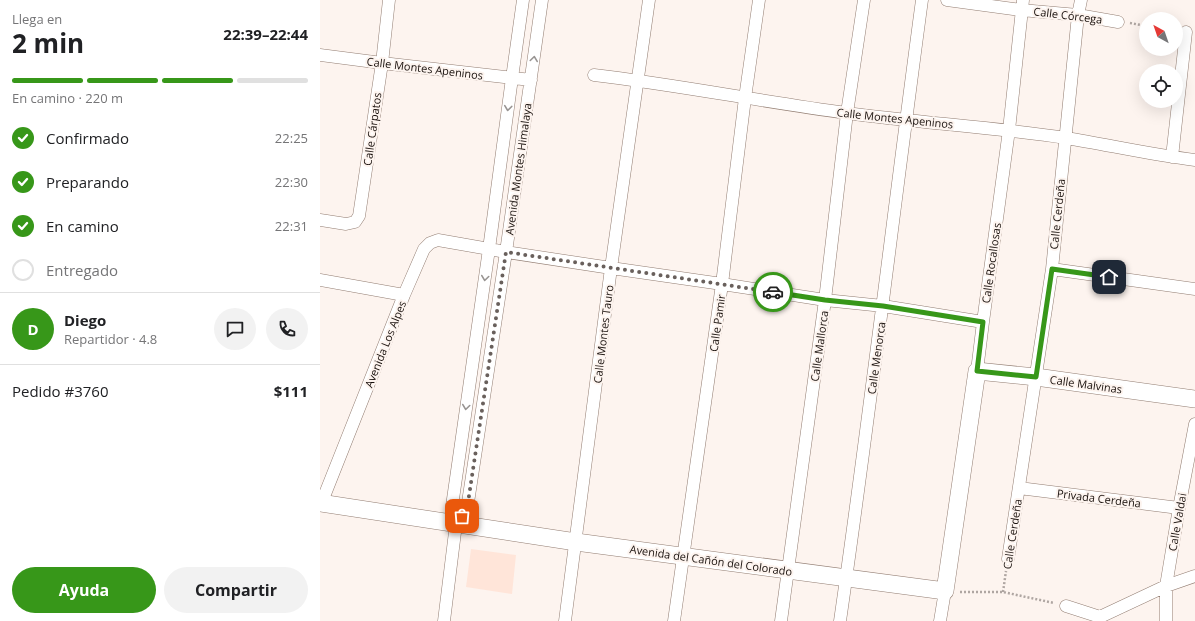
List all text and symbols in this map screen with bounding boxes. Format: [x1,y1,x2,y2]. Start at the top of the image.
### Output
street label: Calle Córcega [1033,3,1103,27]
text: Llega en [12,10,62,28]
north arrow [1139,12,1183,56]
map controls [1139,12,1183,108]
text: 22:39–22:44 [223,24,308,44]
text: 2 min [12,25,84,61]
street label: Calle Montes Apeninos [366,53,484,83]
one-way arrow [529,56,538,62]
button: locate [1139,64,1183,108]
text: En camino · 220 m [12,89,123,107]
street label: Calle Cárpatos [359,91,385,167]
street label: Avenida Montes Himalaya [501,102,535,236]
street label: Calle Montes Apeninos [836,104,954,132]
one-way arrow [504,105,513,111]
icon: check [12,127,34,149]
text: Confirmado [46,128,129,148]
text: 22:25 [275,129,308,147]
icon: check [12,171,34,193]
text: Preparando [46,172,129,192]
text: 22:30 [275,173,308,191]
street label: Calle Cerdeña [1046,178,1068,250]
icon: check [12,215,34,237]
text: En camino [46,216,119,236]
text: 22:31 [275,217,308,235]
street label: Calle Rocallosas [978,222,1004,304]
text: Entregado [46,260,118,280]
pin [1092,260,1126,294]
icon: home [1098,266,1120,288]
courier [753,272,793,312]
one-way arrow [481,275,490,281]
icon: car [762,281,784,303]
street label: Calle Montes Tauro [590,284,617,384]
street label: Calle Pamir [706,293,729,353]
street label: Avenida Los Alpes [361,298,409,390]
button: chat [214,308,256,350]
button: phone [266,308,308,350]
street label: Calle Mallorca [807,309,831,383]
text: Diego [64,310,106,330]
text: D [27,319,39,339]
street label: Calle Menorca [863,321,889,395]
text: Repartidor · 4.8 [64,330,157,348]
street label: Calle Malvinas [1049,372,1123,396]
text: Pedido #3760 [12,381,109,401]
text: $111 [274,381,308,401]
one-way arrow [462,404,471,410]
street label: Privada Cerdeña [1056,485,1142,511]
street label: Calle Valdai [1165,492,1189,552]
street label: Calle Cerdeña [999,498,1025,570]
pin [445,499,479,533]
icon: bag [451,505,473,527]
street label: Avenida del Cañón del Colorado [629,541,794,579]
button: Ayuda [12,567,156,613]
button: Compartir [164,567,308,613]

